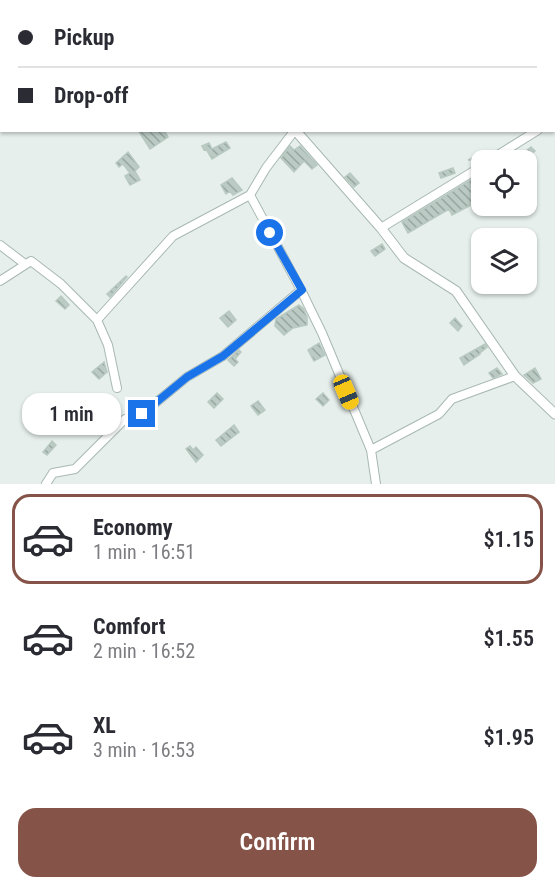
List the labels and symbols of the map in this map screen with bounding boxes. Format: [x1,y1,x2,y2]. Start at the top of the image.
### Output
route start [256,219,283,246]
car [331,372,361,412]
callout: 1 min [22,393,121,435]
route end [128,400,155,427]

